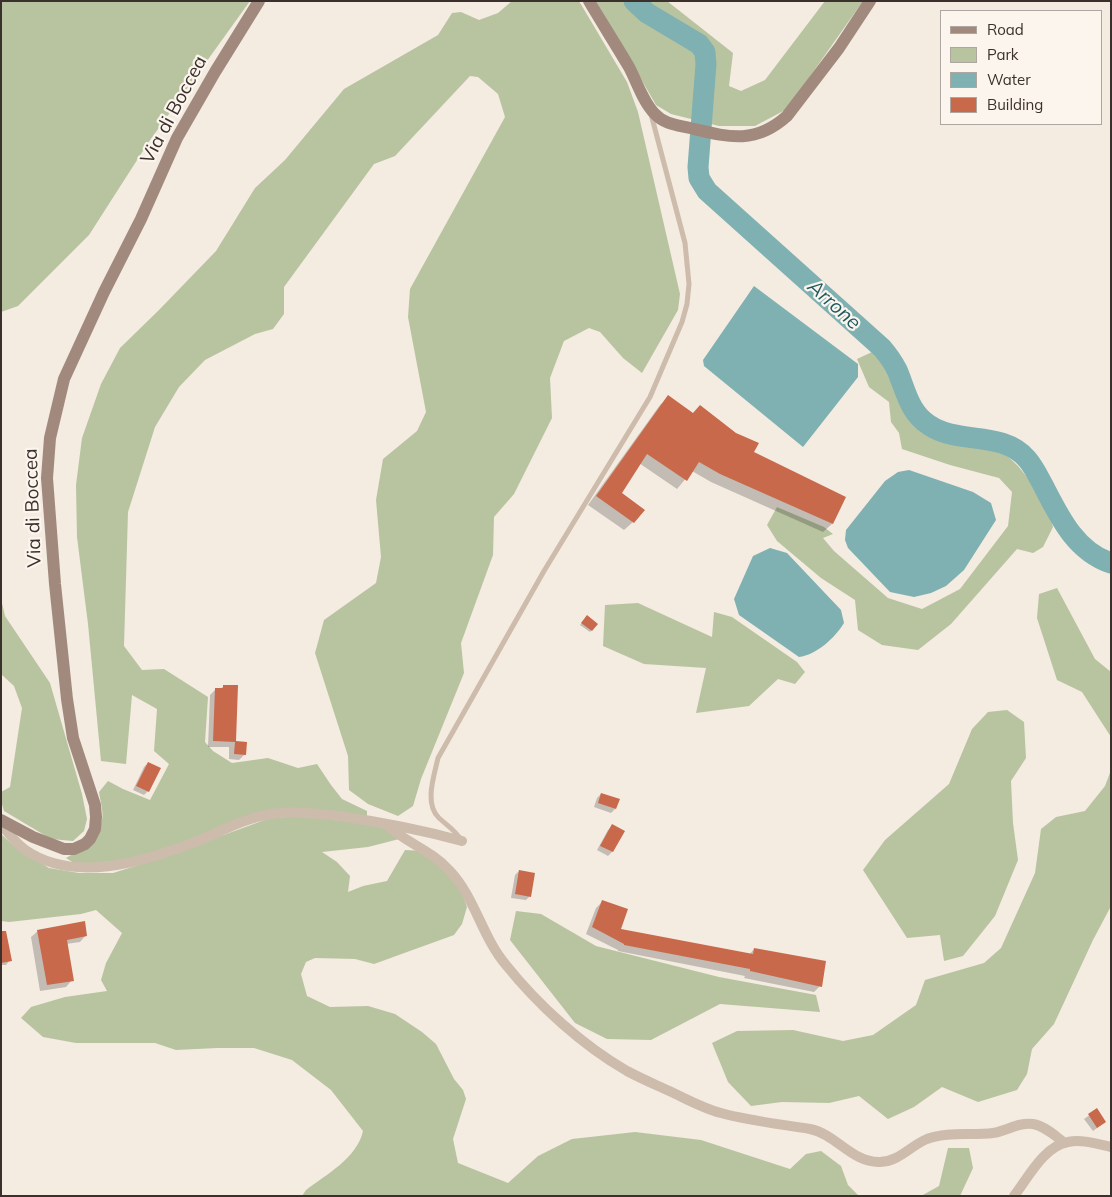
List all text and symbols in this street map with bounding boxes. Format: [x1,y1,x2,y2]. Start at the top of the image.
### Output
legend [940,10,1102,125]
text: Road [987,20,1024,39]
text: Park [987,45,1019,64]
street label: Via di Boccea [136,52,212,168]
text: Water [987,70,1031,89]
text: Building [987,95,1043,114]
water label: Arrone [803,275,865,335]
street label: Via di Boccea [20,448,46,568]

